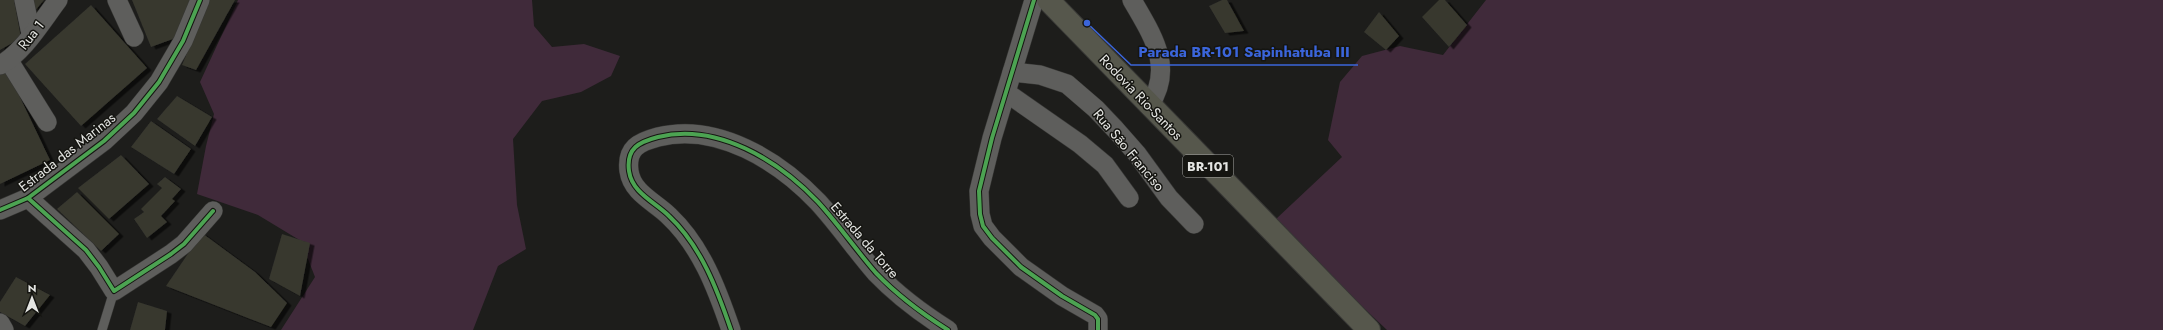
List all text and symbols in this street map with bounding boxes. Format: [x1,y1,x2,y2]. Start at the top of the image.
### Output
street label: Rua 1 [13,16,49,54]
callout: Parada BR-101 Sapinhatuba III [1131,38,1358,65]
text: Parada BR-101 Sapinhatuba III [1138,41,1350,63]
street label: Rodovia Rio-Santos [1095,50,1187,145]
street label: Rua São Franciso [1089,105,1170,196]
street label: Estrada das Marinas [14,108,120,196]
road number: BR-101 [1183,155,1233,177]
street label: Estrada da Torre [826,197,904,283]
north arrow [12,278,52,318]
text: N [28,280,36,296]

